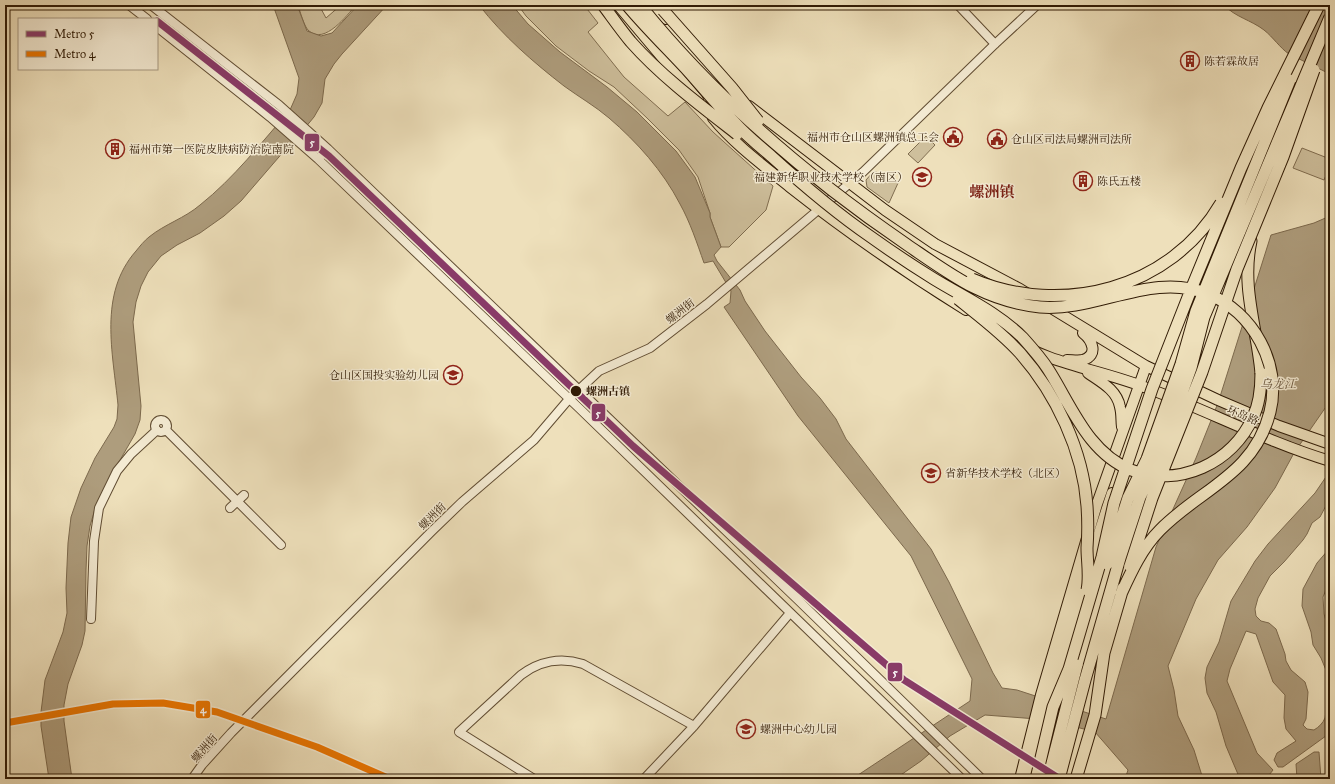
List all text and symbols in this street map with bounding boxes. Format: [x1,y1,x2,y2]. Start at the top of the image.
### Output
legend [18,18,158,70]
text: Metro 5 [54,27,95,41]
text: Metro 4 [54,47,96,61]
building icon: 陈若霖故居 [1179,50,1201,72]
place label: 陈若霖故居 [1204,55,1259,68]
public building icon: 福州市仓山区螺洲镇总工会 [942,126,964,148]
public building icon: 仓山区司法局螺洲司法所 [986,128,1008,150]
place label: 福州市仓山区螺洲镇总工会 [807,131,939,144]
line badge: 5 [304,133,320,152]
place label: 仓山区司法局螺洲司法所 [1011,133,1132,146]
text: 5 [309,136,315,149]
building icon: 福州市第一医院皮肤病防治院南院 [104,138,126,160]
place label: 福州市第一医院皮肤病防治院南院 [129,143,294,156]
school or university icon: 福建新华职业技术学校（南区） [911,166,933,188]
building icon: 陈氏五楼 [1072,170,1094,192]
place label: 福建新华职业技术学校（南区） [754,171,908,184]
place label: 陈氏五楼 [1097,175,1141,188]
district label: 螺洲镇 [969,183,1015,201]
street label: 螺洲街 [663,296,697,327]
school or university icon: 仓山区国投实验幼儿园 [442,364,464,386]
place label: 仓山区国投实验幼儿园 [329,369,439,382]
water label: 乌龙江 [1260,377,1298,391]
marker: 螺洲古镇 [569,384,583,398]
place label: 螺洲古镇 [586,385,630,398]
line badge: 5 [591,403,606,422]
street label: 环岛路 [1225,403,1261,428]
text: 5 [595,407,601,420]
school or university icon: 省新华技术学校（北区） [920,462,942,484]
place label: 省新华技术学校（北区） [945,467,1066,480]
street label: 螺洲街 [416,500,449,533]
line badge: 5 [887,662,903,682]
text: 5 [892,666,898,679]
line badge: 4 [195,700,211,719]
text: 4 [200,703,207,717]
school or university icon: 螺洲中心幼儿园 [735,718,757,740]
place label: 螺洲中心幼儿园 [760,723,837,736]
street label: 螺洲街 [189,732,220,765]

